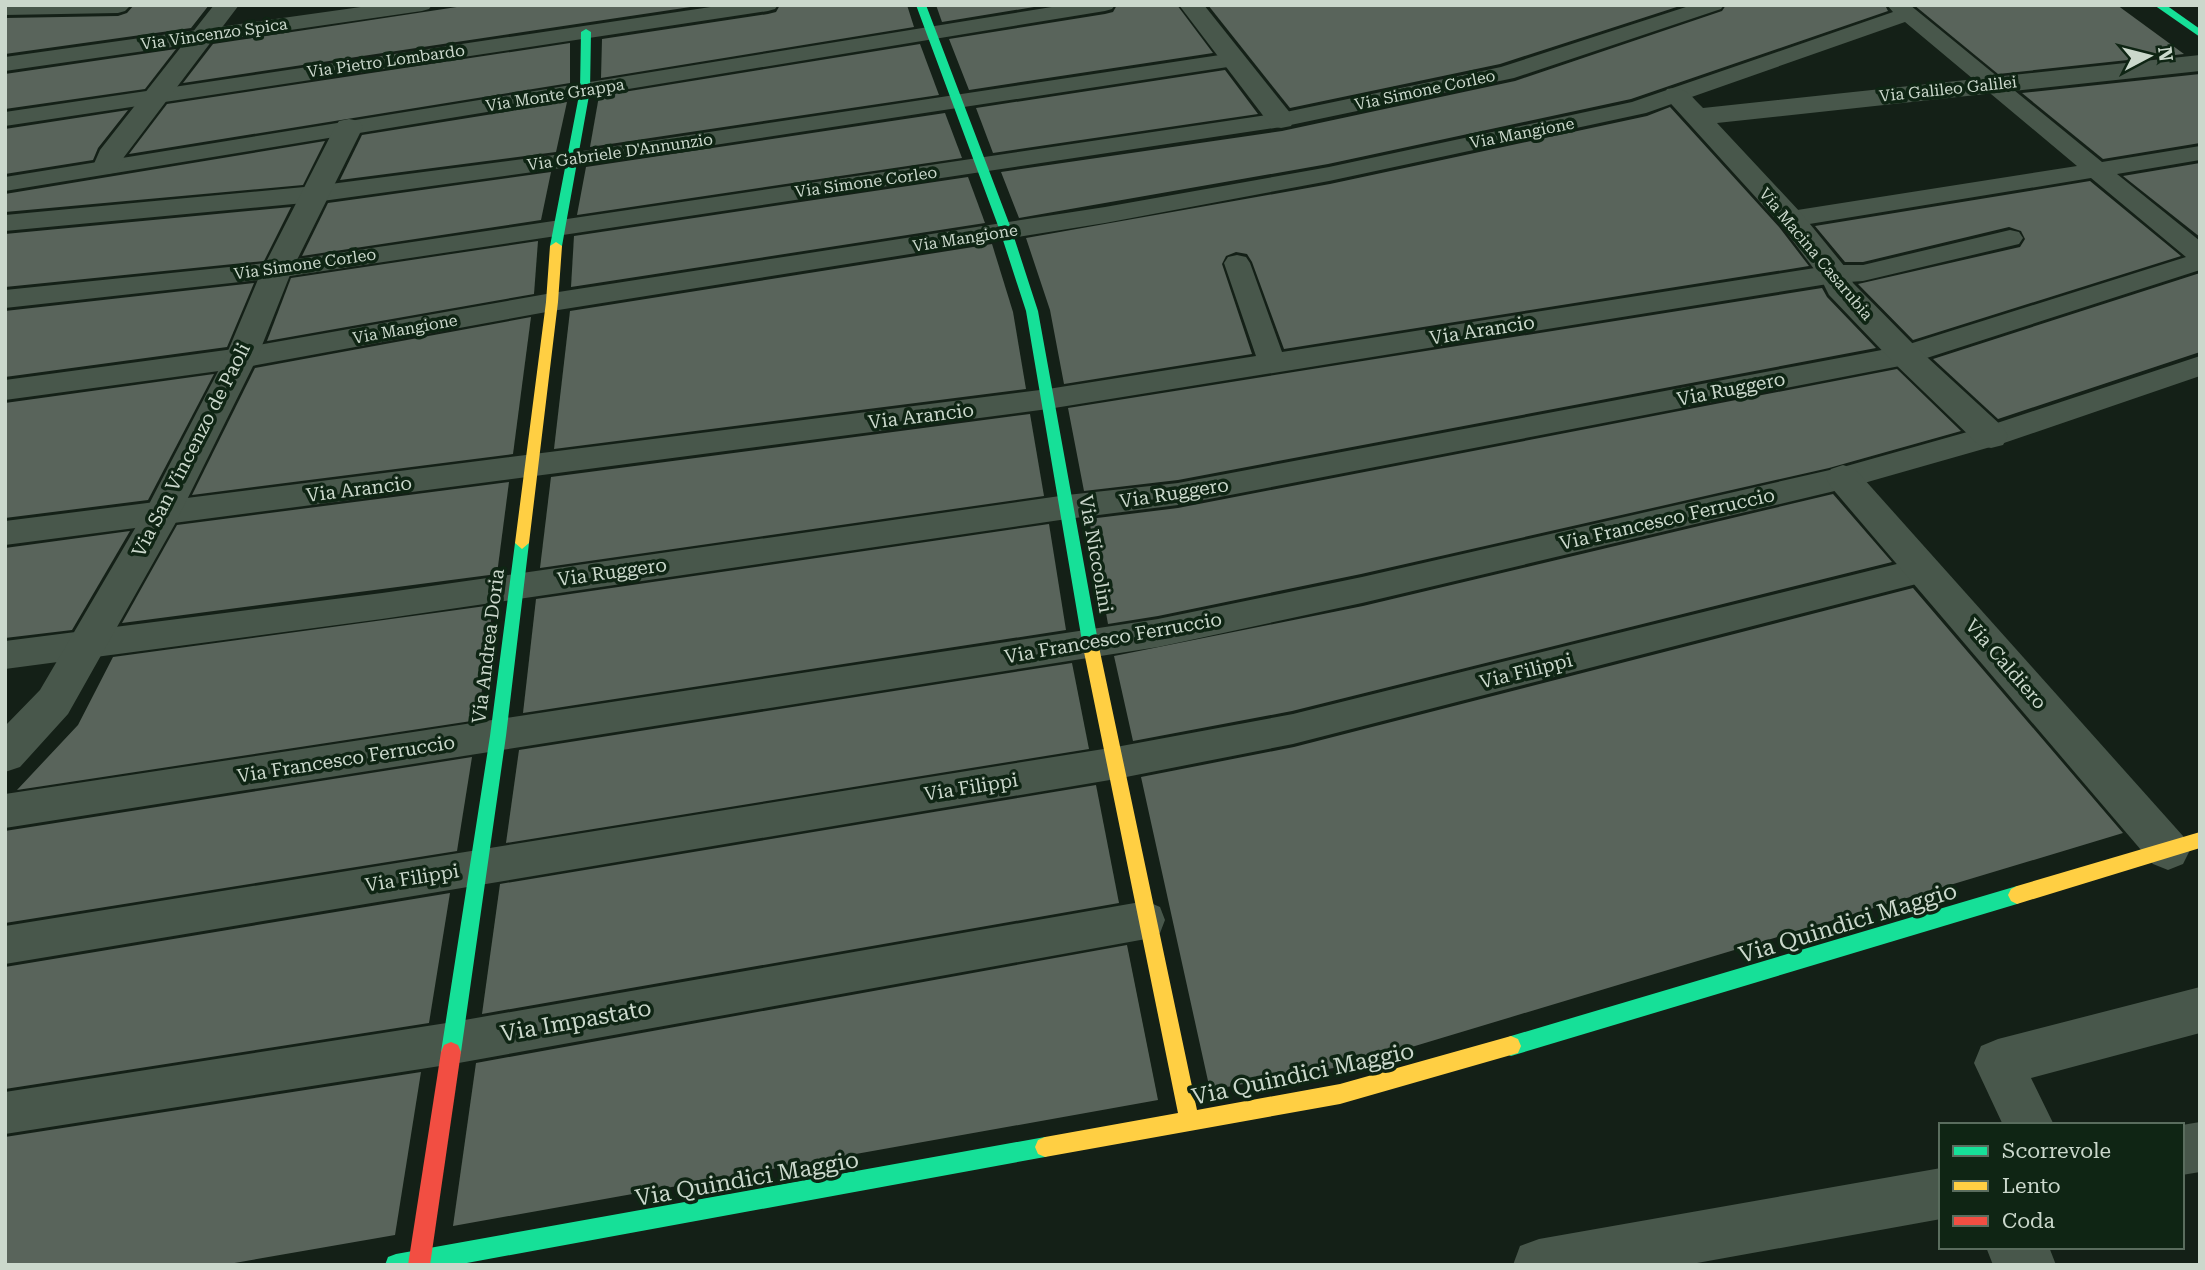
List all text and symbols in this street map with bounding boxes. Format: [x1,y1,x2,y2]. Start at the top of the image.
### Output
street label: Via Vincenzo Spica [139,14,289,54]
north arrow [2114,21,2184,91]
street label: Via Pietro Lombardo [306,41,466,81]
text: N [2153,45,2178,63]
street label: Via Simone Corleo [1353,66,1497,114]
street label: Via Galileo Galilei [1878,72,2018,106]
street label: Via Monte Grappa [484,75,626,115]
street label: Via Mangione [1468,114,1576,152]
street label: Via Gabriele D'Annunzio [526,130,714,174]
street label: Via Simone Corleo [794,163,938,201]
street label: Via Macina Casarubia [1755,184,1877,324]
street label: Via Mangione [911,220,1019,256]
street label: Via Simone Corleo [233,245,377,283]
street label: Via Mangione [351,310,459,348]
street label: Via Arancio [1428,310,1536,350]
street label: Via San Vincenzo de Paoli [127,339,255,561]
street label: Via Ruggero [1675,367,1787,411]
street label: Via Arancio [867,398,975,434]
street label: Via Arancio [305,471,413,507]
street label: Via Ruggero [1118,473,1230,513]
street label: Via Francesco Ferruccio [1557,483,1777,555]
street label: Via Niccolini [1074,493,1118,615]
street label: Via Ruggero [556,553,668,591]
street label: Via Andrea Doria [467,567,509,725]
street label: Via Francesco Ferruccio [1003,608,1223,668]
street label: Via Caldiero [1961,614,2051,714]
street label: Via Filippi [1477,648,1575,694]
street label: Via Francesco Ferruccio [235,730,457,788]
street label: Via Filippi [922,768,1020,806]
street label: Via Filippi [363,859,461,897]
street label: Via Quindici Maggio [1736,877,1960,969]
street label: Via Impastato [498,994,654,1048]
street label: Via Quindici Maggio [1189,1037,1417,1111]
legend [1939,1123,2184,1249]
text: Scorrevole [2002,1139,2111,1163]
street label: Via Quindici Maggio [633,1146,861,1212]
text: Lento [2002,1174,2061,1198]
text: Coda [2002,1209,2056,1233]

